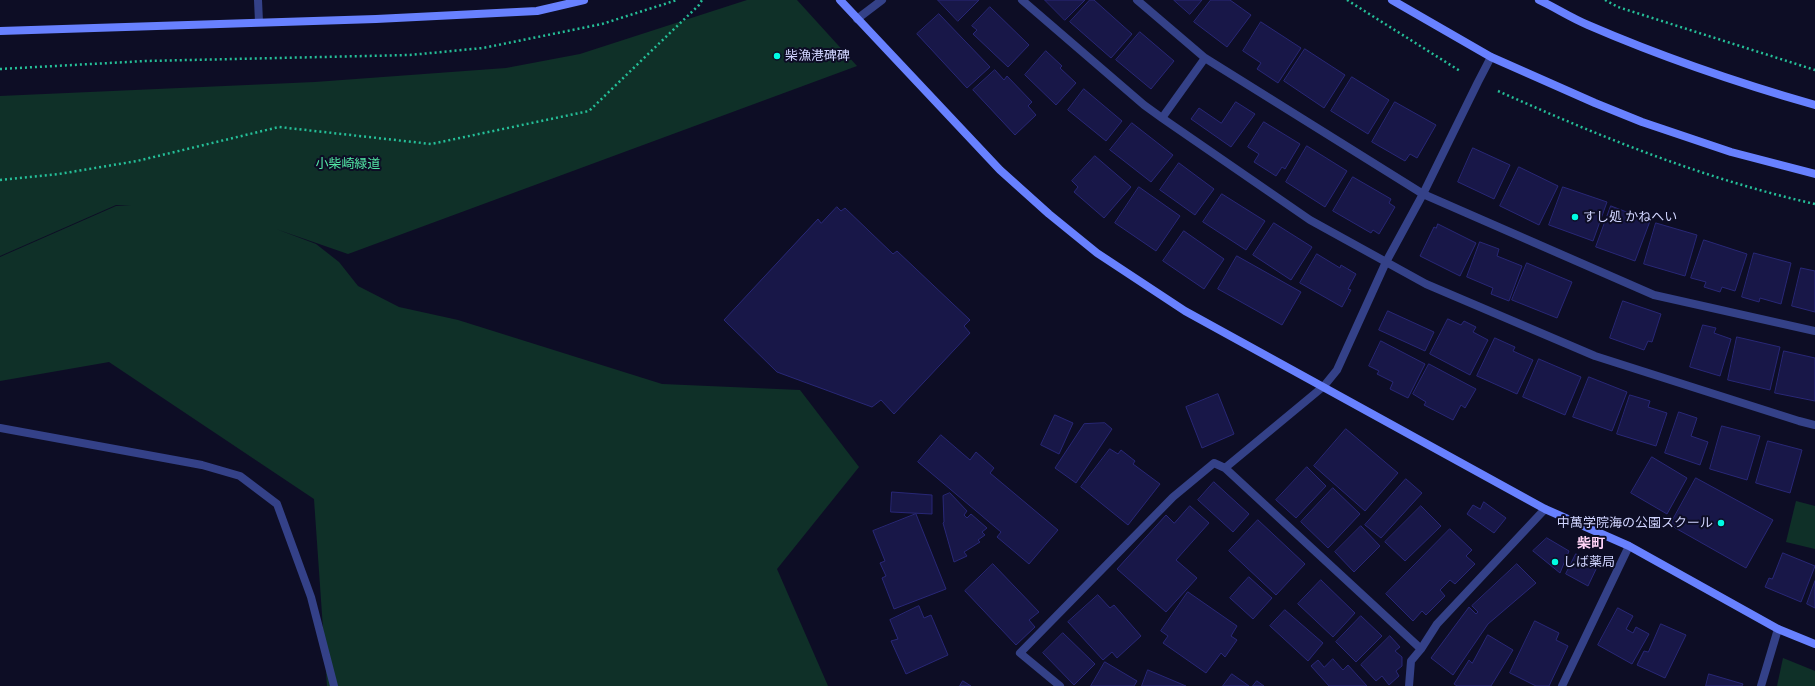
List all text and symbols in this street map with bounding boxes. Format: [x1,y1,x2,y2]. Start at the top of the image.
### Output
place label: 柴漁港碑碑 [785,48,850,64]
marker: 柴漁港碑碑 [772,51,782,61]
park label: 小柴崎緑道 [316,156,380,172]
place label: すし処 かねへい [1583,209,1677,225]
marker: すし処 かねへい [1570,212,1580,222]
place label: 中萬学院海の公園スクール [1557,515,1713,531]
marker: 中萬学院海の公園スクール [1716,518,1726,528]
district label: 柴町 [1577,535,1605,551]
place label: しば薬局 [1563,554,1615,570]
marker: しば薬局 [1550,557,1560,567]

